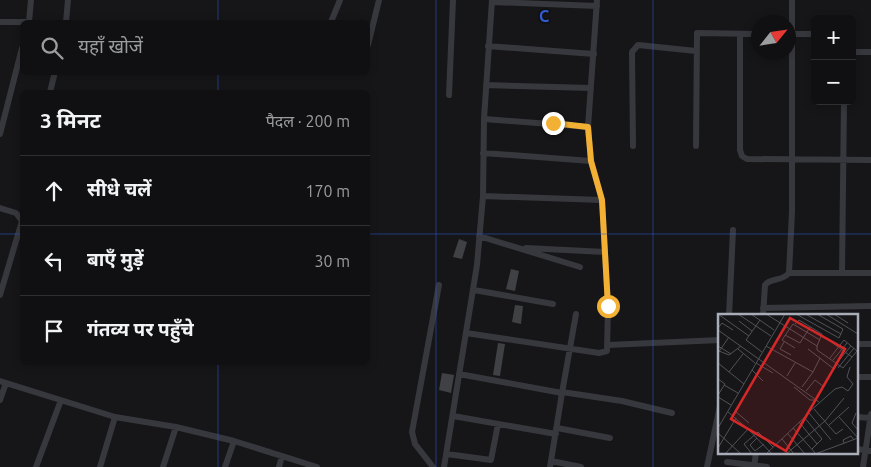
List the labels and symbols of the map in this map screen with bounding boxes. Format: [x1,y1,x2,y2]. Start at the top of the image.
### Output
text: C [539,7,549,25]
north arrow [751,15,796,60]
route end [542,112,565,135]
route start [597,295,620,318]
inset map [718,314,858,454]

